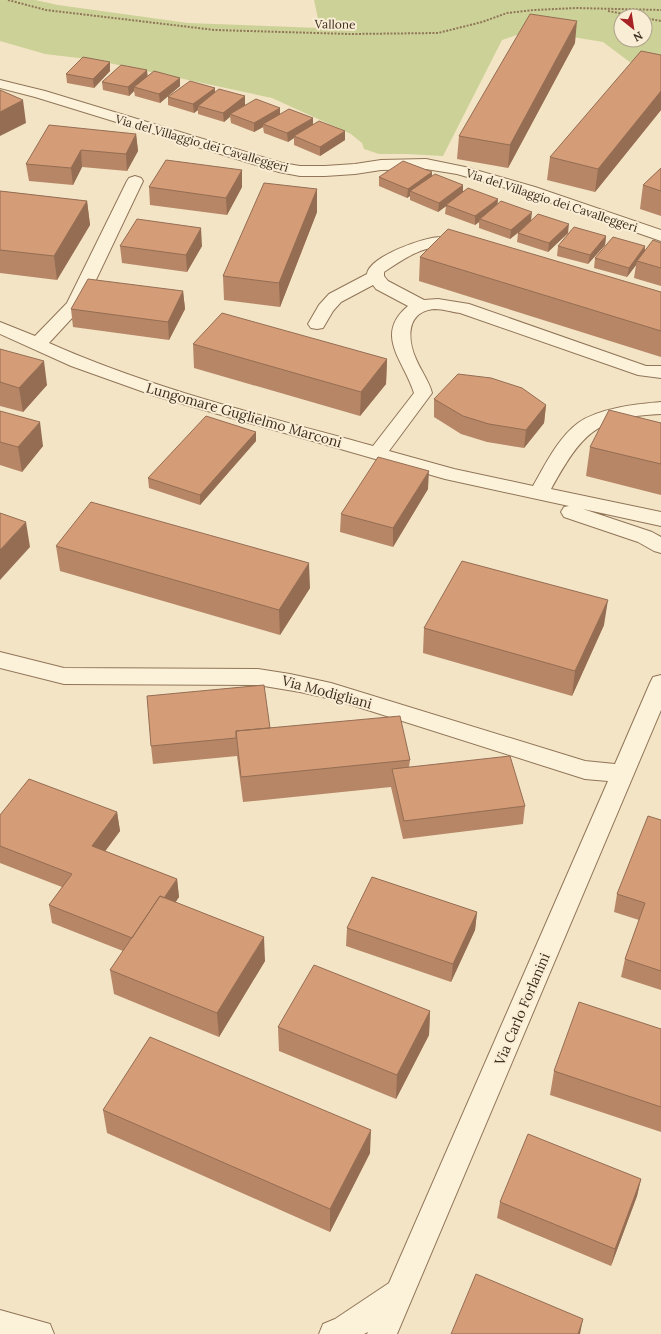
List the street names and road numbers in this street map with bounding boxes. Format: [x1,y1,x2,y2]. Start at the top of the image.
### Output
street label: Vallone [313,16,356,32]
street label: Via del Villaggio dei Cavalleggeri [113,111,290,175]
street label: Via del Villaggio dei Cavalleggeri [463,165,640,235]
street label: Lungomare Guglielmo Marconi [144,378,344,452]
street label: Via Modigliani [279,671,374,713]
street label: Via Carlo Forlanini [490,950,554,1069]

